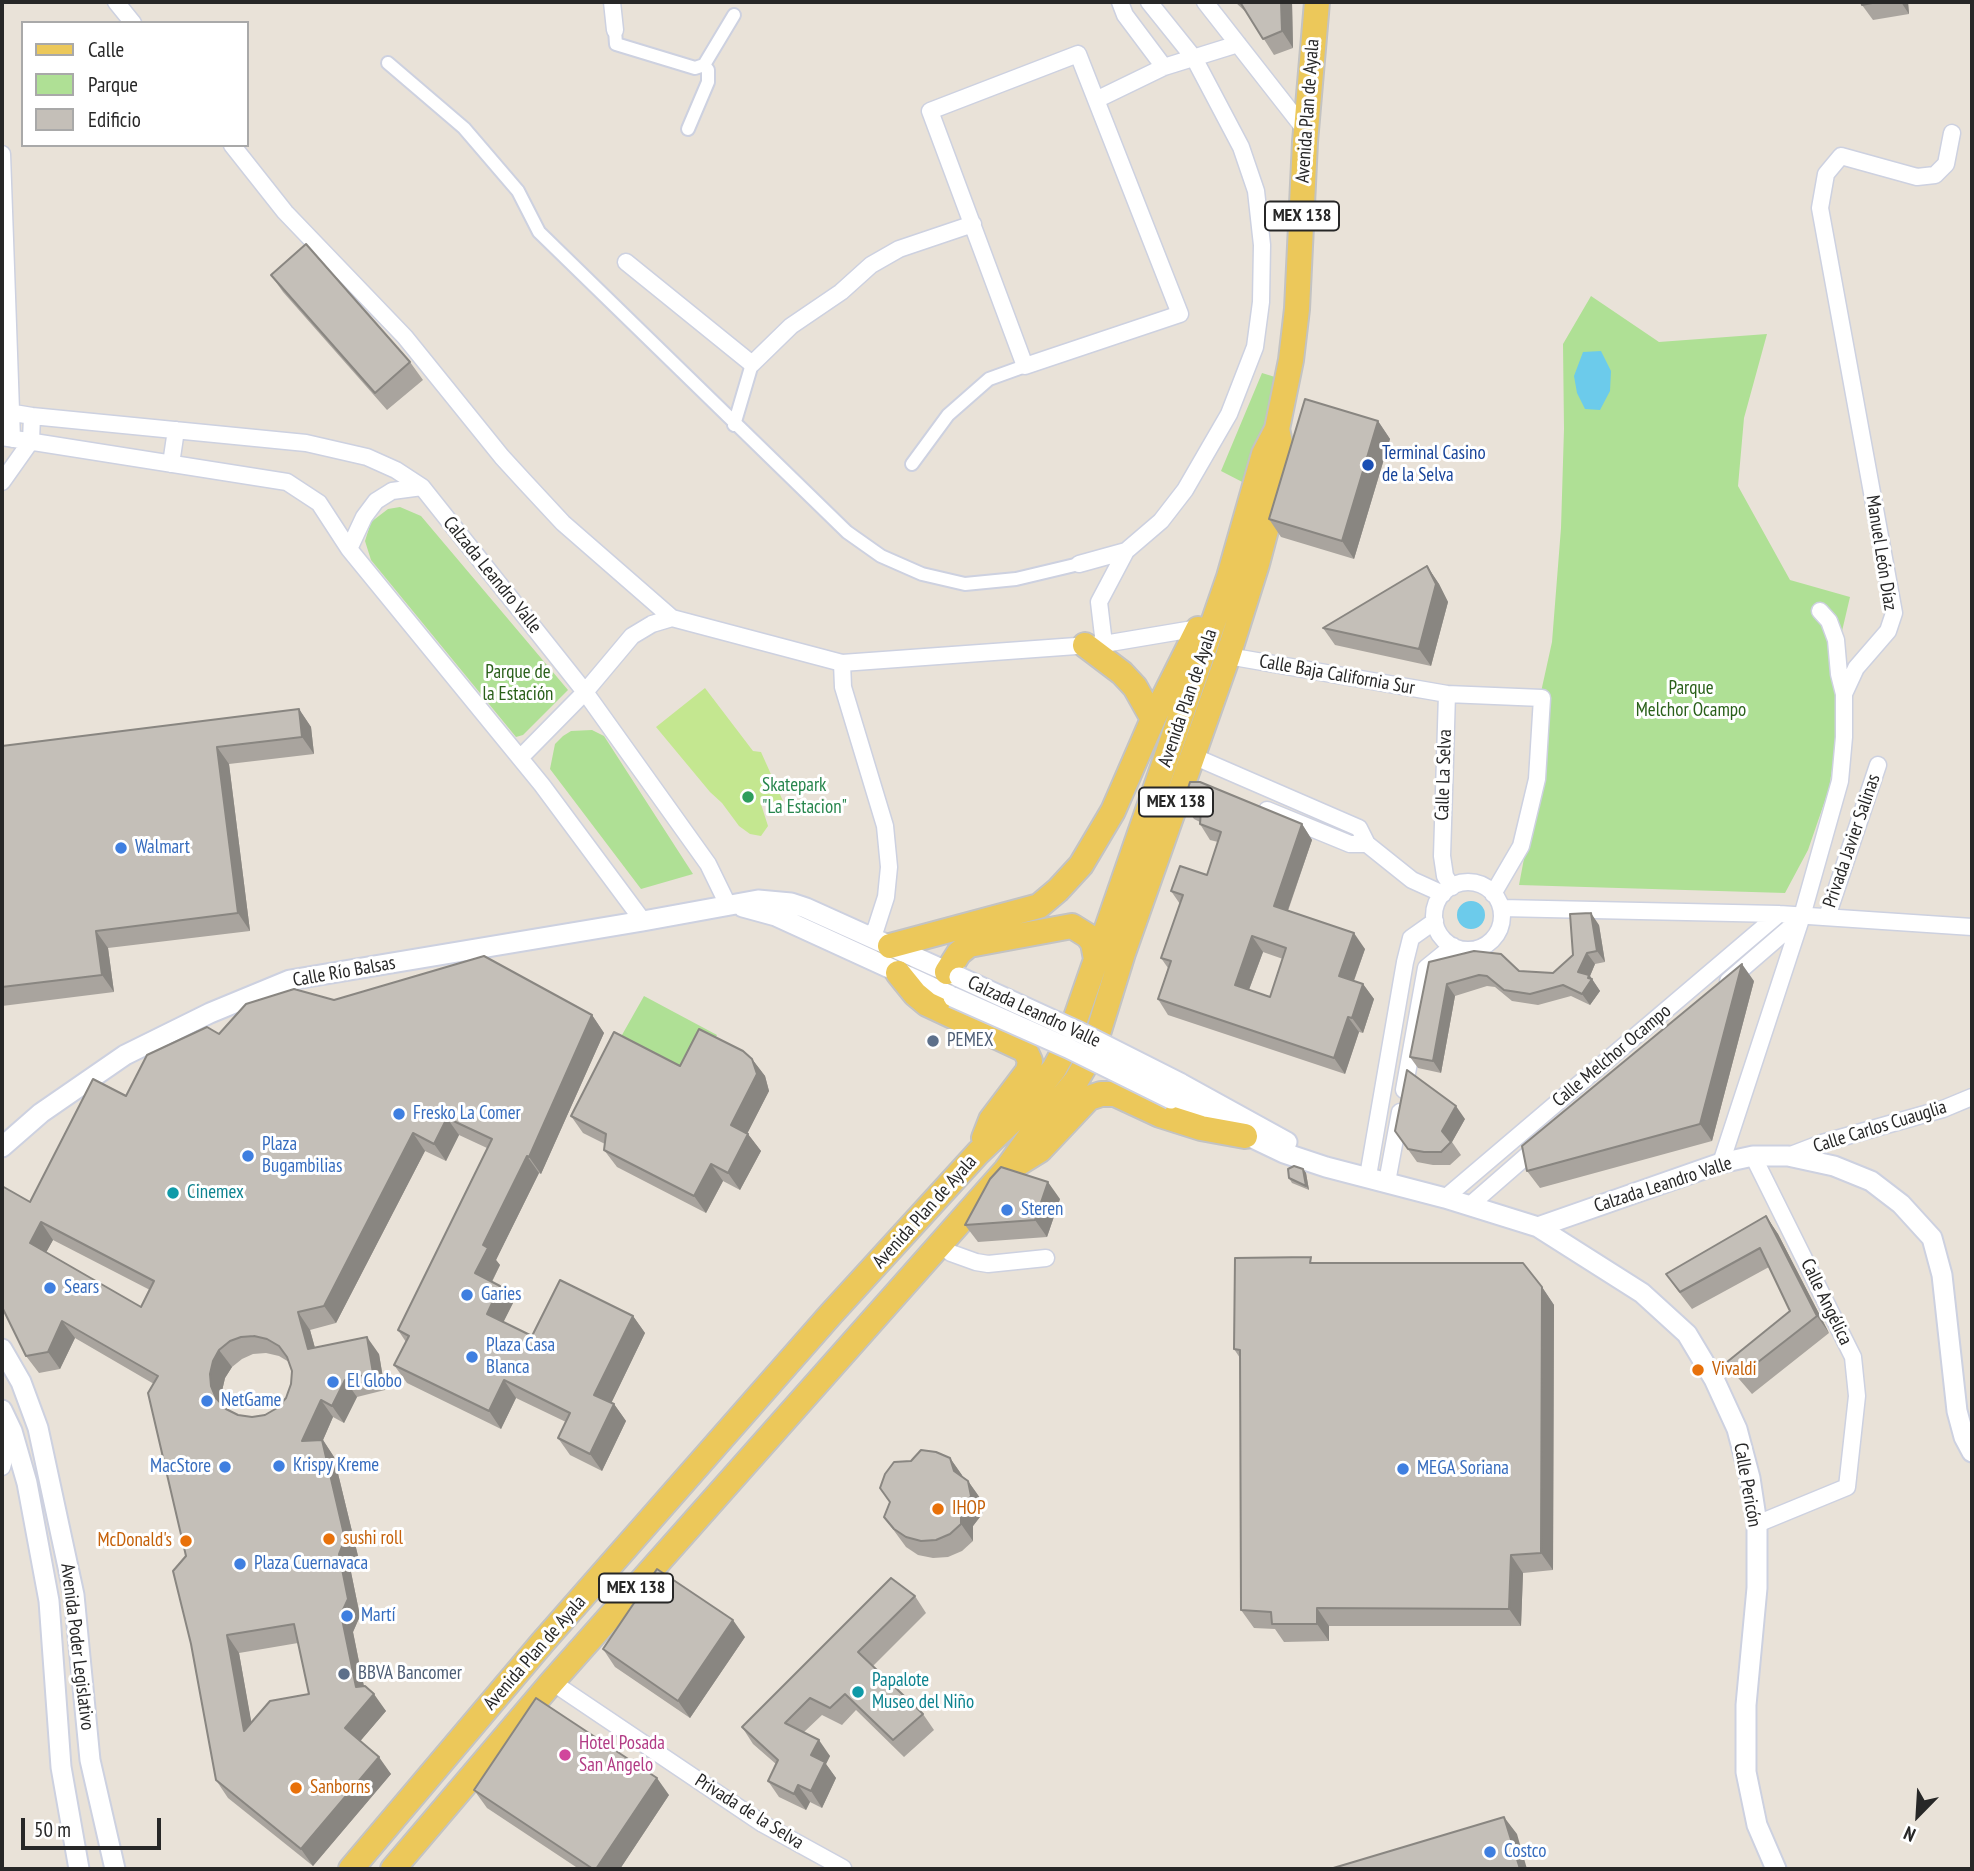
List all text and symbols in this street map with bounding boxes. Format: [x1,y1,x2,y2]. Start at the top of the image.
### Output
legend [21,21,248,147]
text: Calle [88,36,124,63]
street label: Avenida Plan de Ayala [1292,38,1324,184]
text: Parque [88,71,138,98]
text: Edificio [88,106,141,133]
road number: MEX 138 [1265,202,1339,230]
place label: Terminal Casino de la Selva [1382,443,1486,487]
marker: Terminal Casino de la Selva [1360,457,1376,473]
street label: Manuel León Díaz [1861,494,1901,612]
street label: Calzada Leandro Valle [438,512,546,638]
street label: Avenida Plan de Ayala [1154,626,1222,770]
street label: Calle Baja California Sur [1257,650,1417,700]
park label: Parque de la Estación [483,662,553,706]
park label: Parque Melchor Ocampo [1636,678,1746,722]
street label: Calle La Selva [1431,729,1457,821]
street label: Privada Javier Salinas [1818,771,1886,911]
place label: Skatepark "La Estacion" [762,775,847,819]
road number: MEX 138 [1139,788,1213,816]
marker: Skatepark "La Estacion" [740,789,756,805]
place label: Walmart [135,837,190,859]
marker: Walmart [113,840,129,856]
street label: Calle Río Balsas [291,952,397,992]
street label: Calzada Leandro Valle [964,971,1104,1053]
street label: Calle Melchor Ocampo [1548,1000,1676,1112]
place label: PEMEX [947,1030,993,1052]
marker: PEMEX [925,1033,941,1049]
street label: Calle Carlos Cuauglia [1811,1096,1949,1158]
place label: Fresko La Comer [413,1103,521,1125]
marker: Fresko La Comer [391,1106,407,1122]
place label: Plaza Bugambilias [262,1134,342,1178]
marker: Plaza Bugambilias [240,1148,256,1164]
street label: Avenida Plan de Ayala [868,1151,982,1273]
street label: Calzada Leandro Valle [1591,1152,1735,1218]
place label: Cinemex [187,1182,244,1204]
marker: Cinemex [165,1185,181,1201]
place label: Steren [1021,1199,1063,1221]
marker: Steren [999,1202,1015,1218]
street label: Calle Angélica [1795,1255,1857,1349]
place label: Sears [64,1277,99,1299]
marker: Sears [42,1280,58,1296]
place label: Garies [481,1284,522,1306]
marker: Garies [459,1287,475,1303]
place label: Plaza Casa Blanca [486,1335,555,1379]
marker: Plaza Casa Blanca [464,1349,480,1365]
place label: Vivaldi [1712,1359,1757,1381]
marker: Vivaldi [1690,1362,1706,1378]
place label: El Globo [347,1371,402,1393]
marker: El Globo [325,1374,341,1390]
place label: NetGame [221,1390,281,1412]
marker: NetGame [199,1393,215,1409]
street label: Calle Pericón [1728,1441,1766,1529]
place label: Krispy Kreme [293,1455,379,1477]
place label: MacStore [150,1456,211,1478]
marker: Krispy Kreme [271,1458,287,1474]
place label: MEGA Soriana [1417,1458,1509,1480]
marker: MacStore [217,1459,233,1475]
marker: MEGA Soriana [1395,1461,1411,1477]
place label: IHOP [952,1498,986,1520]
marker: IHOP [930,1501,946,1517]
place label: sushi roll [343,1528,403,1550]
place label: McDonald's [97,1530,172,1552]
marker: sushi roll [321,1531,337,1547]
marker: McDonald's [178,1533,194,1549]
place label: Plaza Cuernavaca [254,1553,368,1575]
marker: Plaza Cuernavaca [232,1556,248,1572]
street label: Avenida Poder Legislativo [55,1562,99,1732]
road number: MEX 138 [599,1574,673,1602]
street label: Avenida Plan de Ayala [479,1591,591,1715]
place label: Martí [361,1605,396,1627]
marker: Martí [339,1608,355,1624]
place label: BBVA Bancomer [358,1663,462,1685]
marker: BBVA Bancomer [336,1666,352,1682]
place label: Papalote Museo del Niño [872,1670,974,1714]
marker: Papalote Museo del Niño [850,1684,866,1700]
place label: Hotel Posada San Angelo [579,1733,665,1777]
marker: Hotel Posada San Angelo [557,1747,573,1763]
street label: Privada de la Selva [690,1770,808,1854]
place label: Sanborns [310,1777,370,1799]
marker: Sanborns [288,1780,304,1796]
north arrow [1883,1780,1953,1850]
scale bar [24,1804,164,1848]
text: 50 m [34,1816,71,1843]
text: N [1900,1821,1919,1847]
place label: Costco [1504,1841,1547,1863]
marker: Costco [1482,1844,1498,1860]

